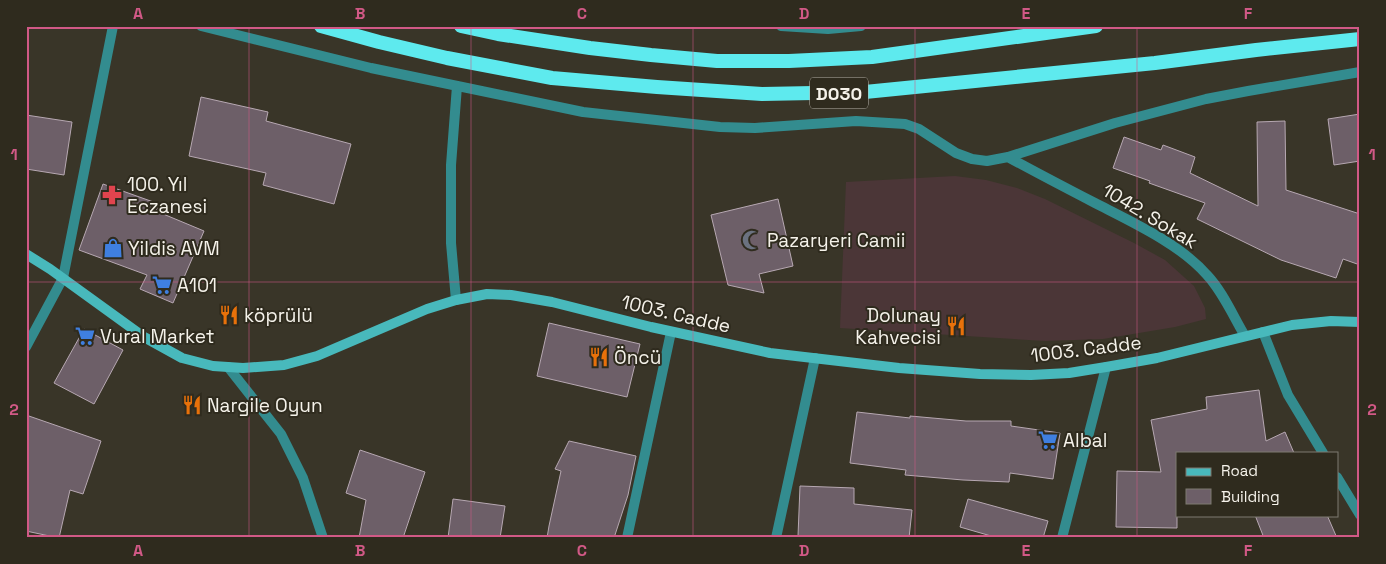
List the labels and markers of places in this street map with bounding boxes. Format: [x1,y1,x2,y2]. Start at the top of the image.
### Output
place label: 100. Yıl Eczanesi [127,172,207,219]
pharmacy icon: 100. Yıl Eczanesi [101,184,123,206]
place label: Pazaryeri Camii [767,228,905,253]
mosque icon: Pazaryeri Camii [741,229,763,251]
place label: Yildis AVM [128,236,220,261]
shop icon: Yildis AVM [102,237,124,259]
place label: A101 [177,273,217,298]
supermarket icon: A101 [151,274,173,296]
place label: köprülü [244,303,313,328]
place label: Dolunay Kahvecisi [855,303,941,350]
restaurant icon: köprülü [218,304,240,326]
restaurant icon: Dolunay Kahvecisi [945,315,967,337]
place label: Vural Market [100,324,214,349]
supermarket icon: Vural Market [74,325,96,347]
place label: Öncü [614,345,661,370]
restaurant icon: Öncü [588,346,610,368]
place label: Nargile Oyun [207,393,323,418]
restaurant icon: Nargile Oyun [181,394,203,416]
place label: Albal [1063,428,1107,453]
supermarket icon: Albal [1037,429,1059,451]

